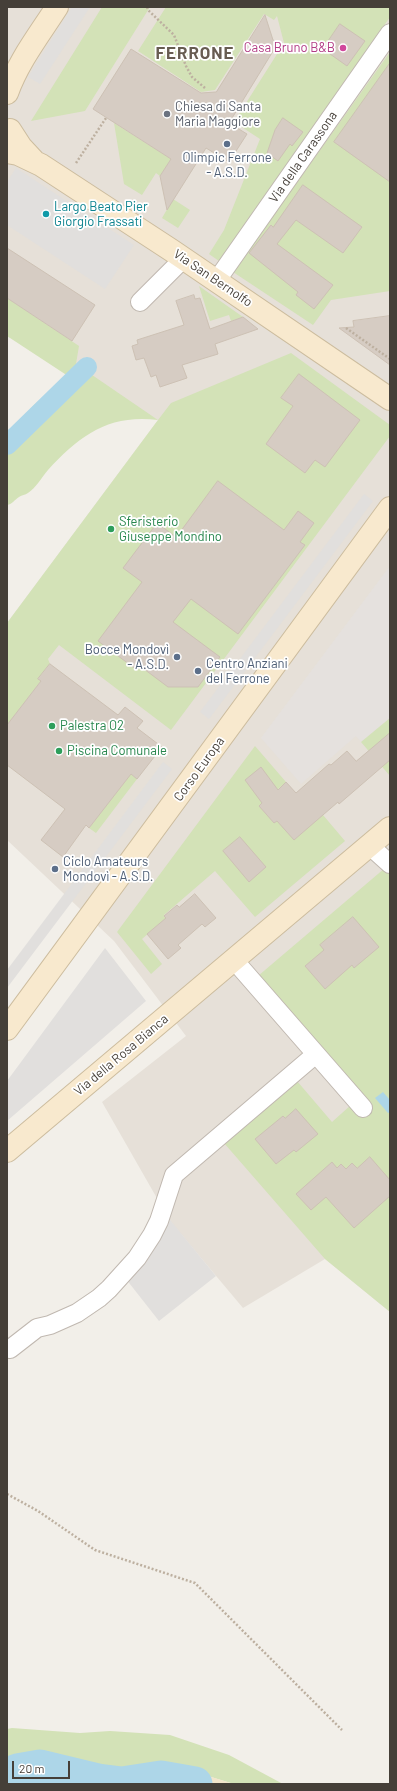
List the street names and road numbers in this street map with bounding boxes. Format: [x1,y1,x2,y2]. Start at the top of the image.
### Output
street label: Via della Carassona [266,108,340,206]
street label: Via San Bernolfo [171,246,255,310]
street label: Corso Europa [170,734,228,804]
street label: Via della Rosa Bianca [71,1011,171,1099]

